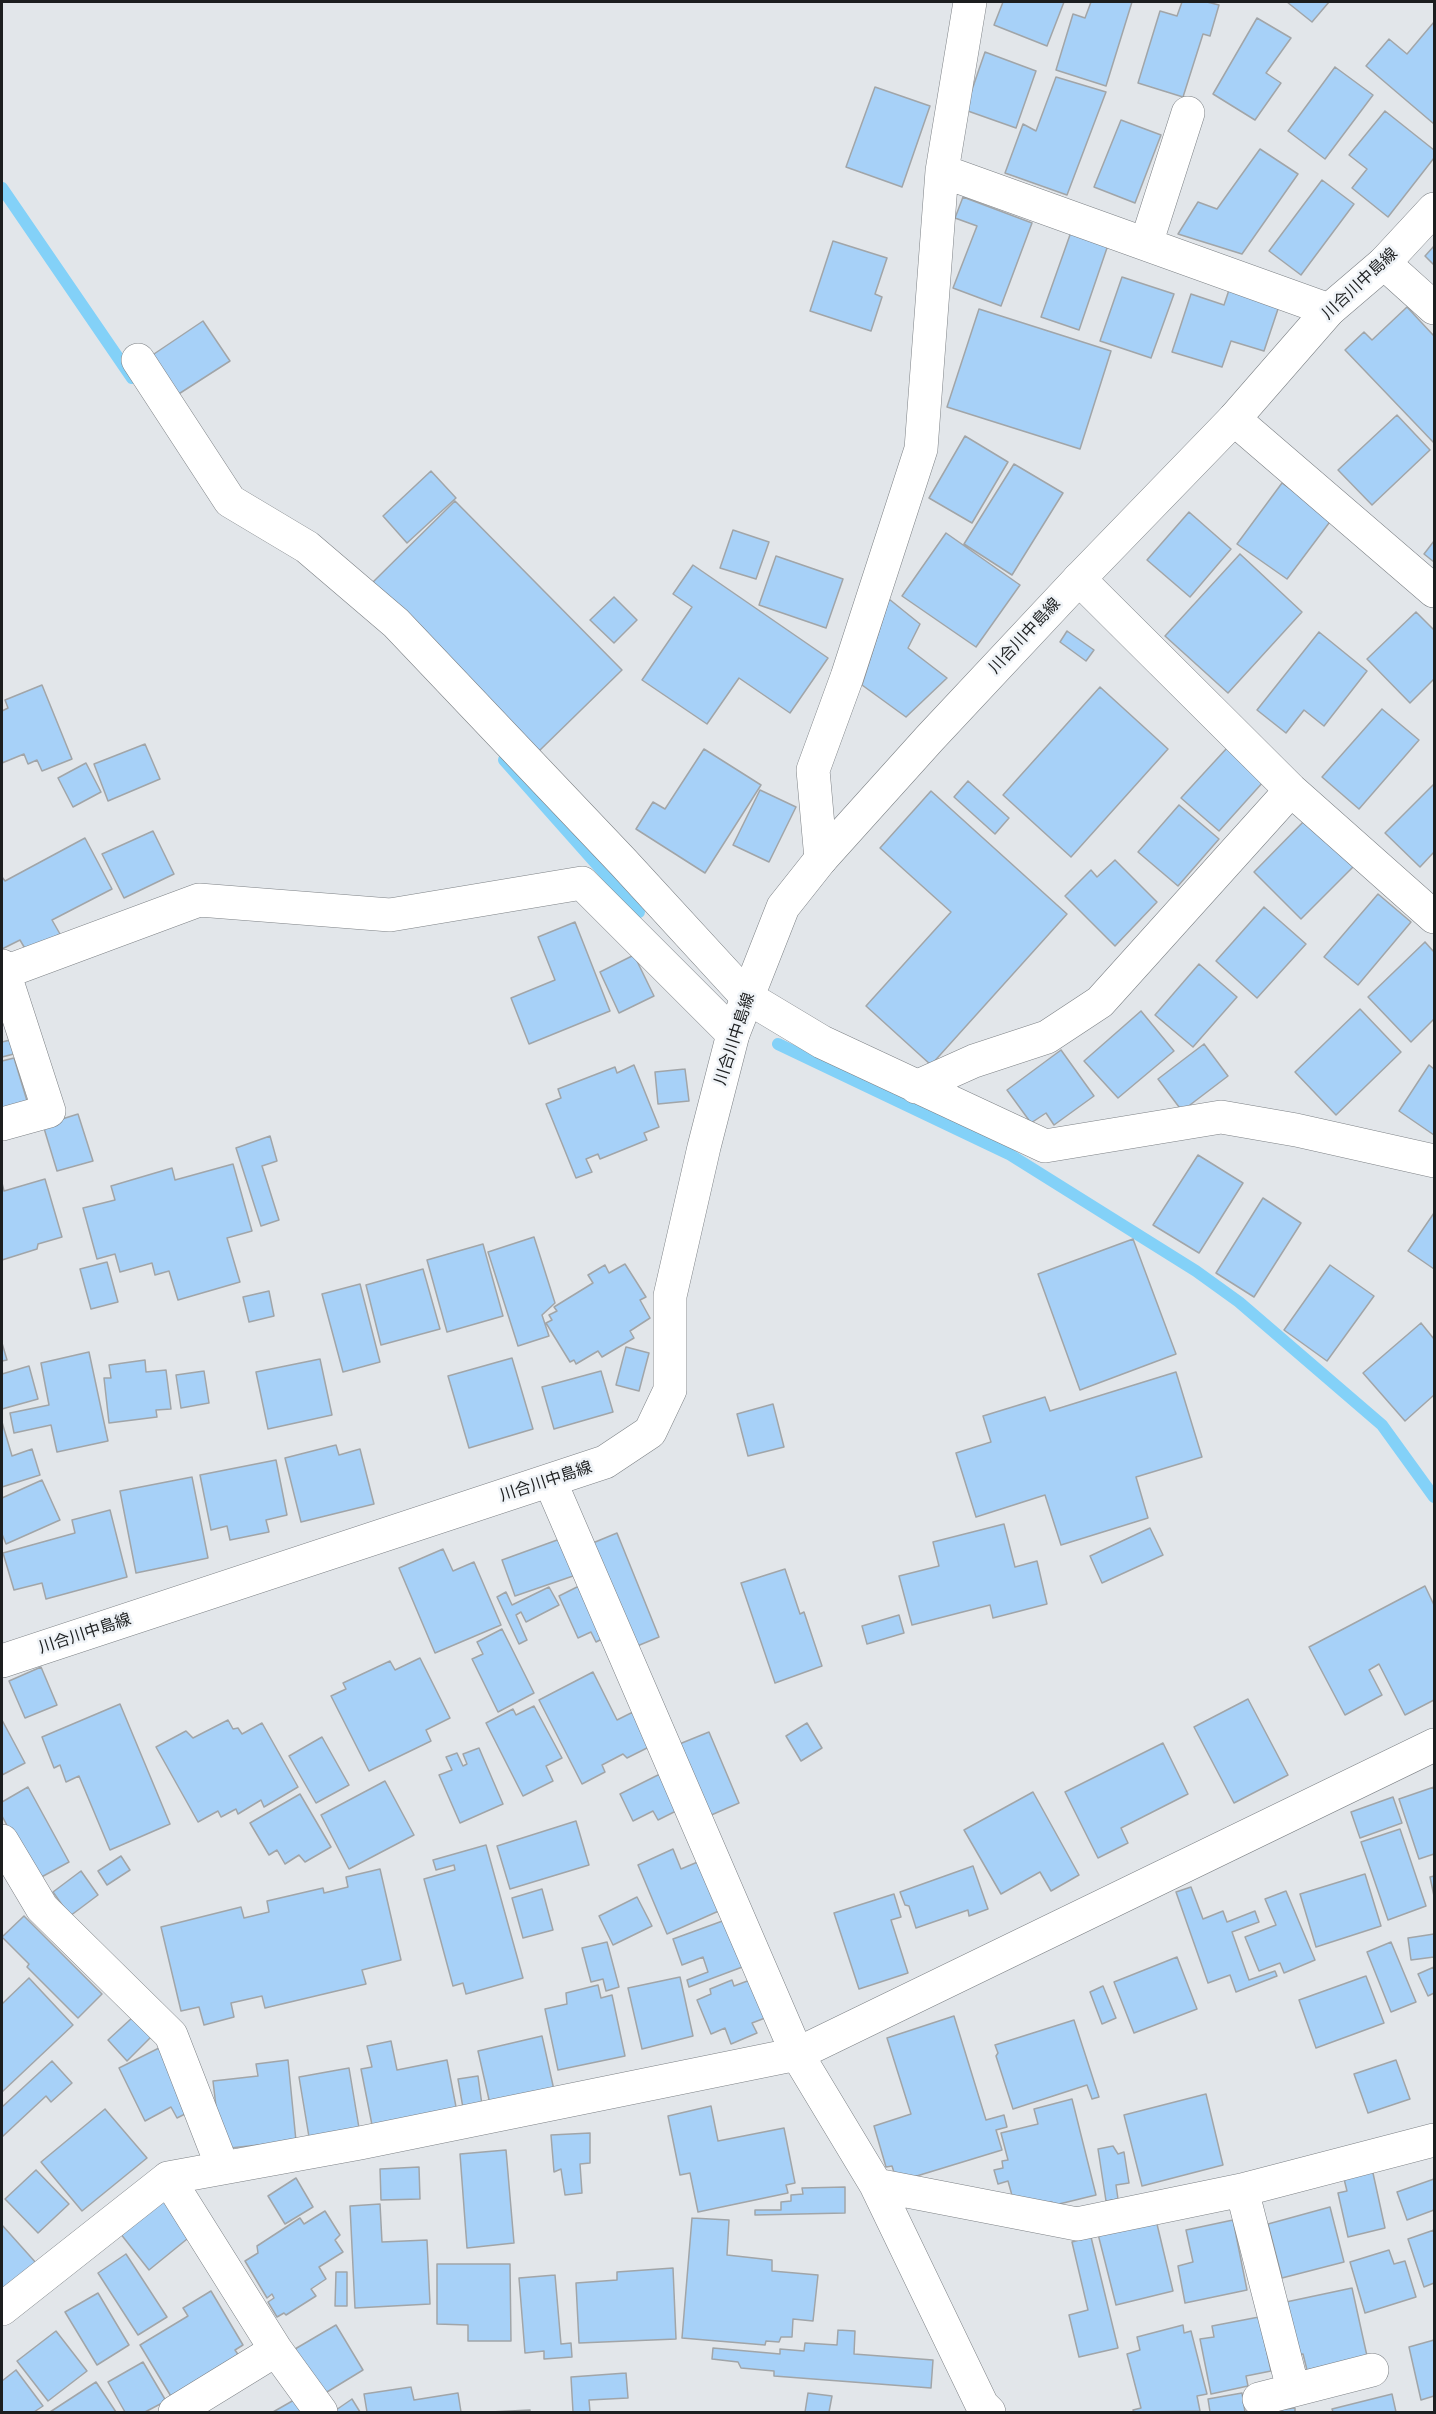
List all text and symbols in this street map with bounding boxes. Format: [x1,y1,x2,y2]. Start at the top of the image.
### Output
street label: 川合川中島線 [1318,244,1402,324]
street label: 川合川中島線 [985,594,1065,678]
street label: 川合川中島線 [711,990,759,1088]
street label: 川合川中島線 [497,1458,595,1506]
street label: 川合川中島線 [36,1610,134,1658]

